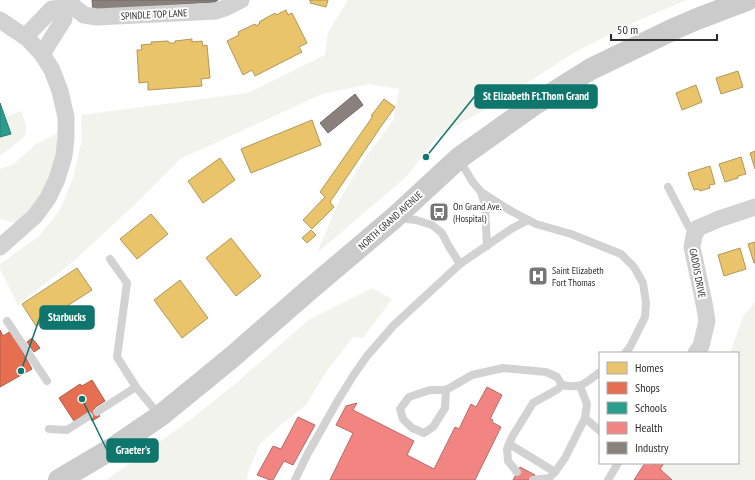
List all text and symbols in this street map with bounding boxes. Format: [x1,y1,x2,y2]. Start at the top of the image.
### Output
street label: SPINDLE TOP LANE [120,6,188,23]
scale bar [611,16,717,42]
text: 50 m [617,22,638,37]
callout: St Elizabeth Ft.Thom Grand [475,85,597,108]
text: St Elizabeth Ft.Thom Grand [483,89,589,103]
street label: NORTH GRAND AVENUE [356,188,425,253]
place label: On Grand Ave. (Hospital) [453,200,502,225]
bus stop icon: On Grand Ave. (Hospital) [428,201,450,223]
street label: GADDIS DRIVE [686,247,709,299]
place label: Saint Elizabeth Fort Thomas [552,264,604,289]
hospital icon: Saint Elizabeth Fort Thomas [527,265,549,287]
callout: Starbucks [40,306,94,329]
text: Starbucks [48,310,86,324]
legend [599,352,739,464]
text: Homes [635,360,663,375]
text: Shops [635,380,660,395]
text: Schools [635,400,667,415]
text: Health [635,420,663,435]
callout: Graeter's [107,439,158,462]
text: Industry [635,440,669,455]
text: Graeter's [116,443,150,457]

